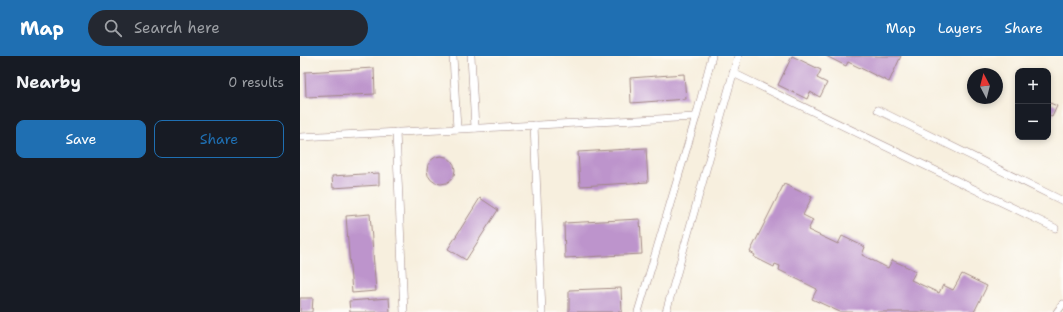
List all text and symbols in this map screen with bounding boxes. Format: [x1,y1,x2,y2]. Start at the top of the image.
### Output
search box [88,10,368,46]
text: Map [20,16,64,41]
icon: search [102,17,124,39]
text: Search here [134,18,220,38]
text: Map [886,19,916,37]
text: Layers [938,19,982,37]
text: Share [1004,19,1043,37]
north arrow [967,68,1003,104]
map controls [1015,68,1051,140]
button: + [1015,68,1051,104]
text: Nearby [16,71,81,93]
text: 0 results [228,74,284,91]
button: − [1015,104,1051,140]
button: Save [16,120,146,158]
button: Share [154,120,284,158]

